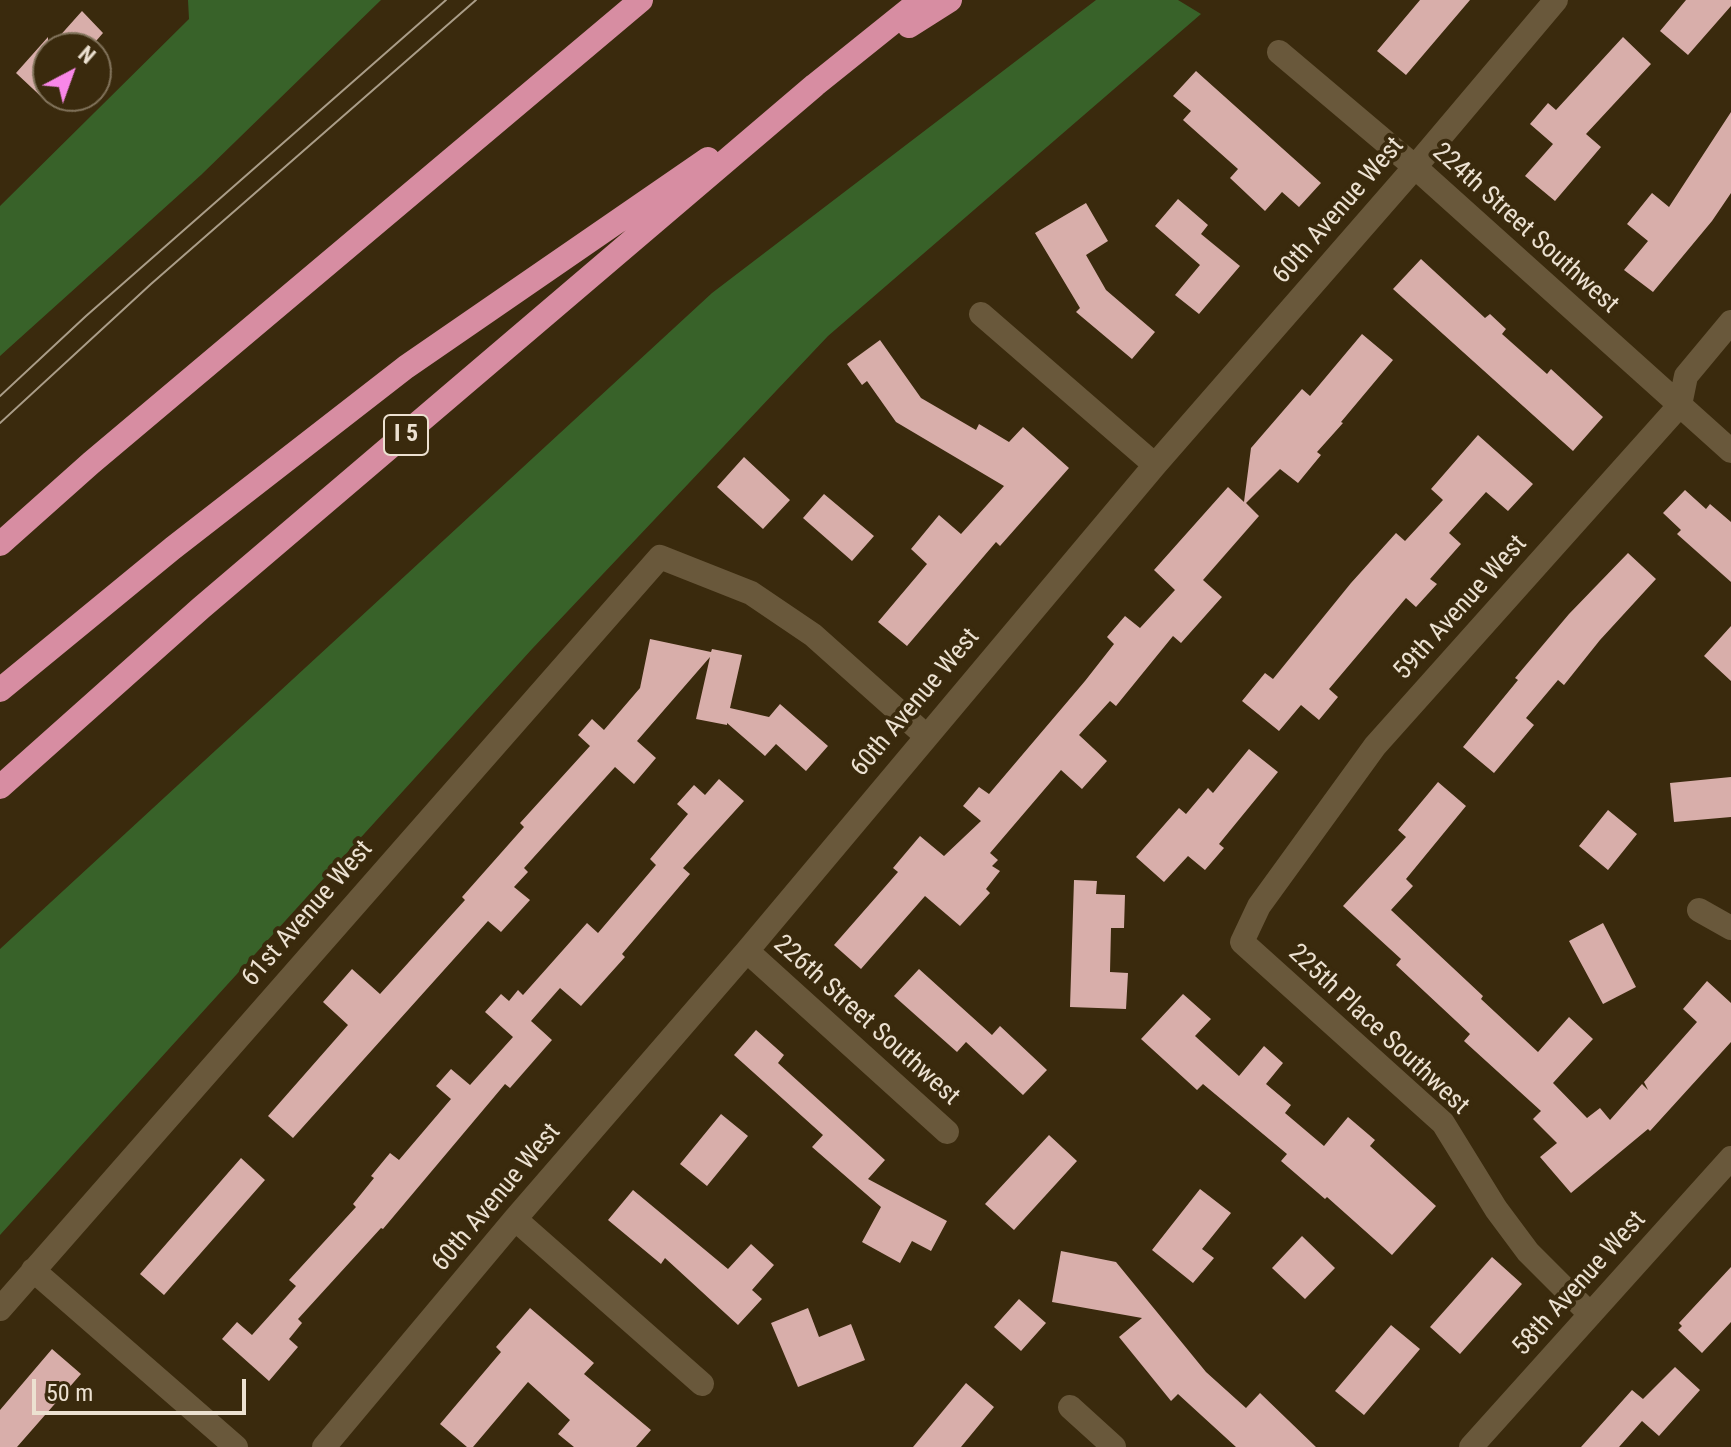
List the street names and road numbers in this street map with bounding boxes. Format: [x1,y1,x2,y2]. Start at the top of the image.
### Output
street label: 60th Avenue West [1267,131,1411,291]
street label: 224th Street Southwest [1426,137,1624,321]
road number: I 5 [384,415,428,455]
street label: 59th Avenue West [1388,529,1534,687]
street label: 60th Avenue West [845,623,987,783]
street label: 61st Avenue West [236,835,380,993]
street label: 226th Street Southwest [767,929,965,1113]
street label: 225th Place Southwest [1281,938,1475,1122]
street label: 60th Avenue West [426,1118,568,1278]
street label: 58th Avenue West [1507,1205,1653,1363]

